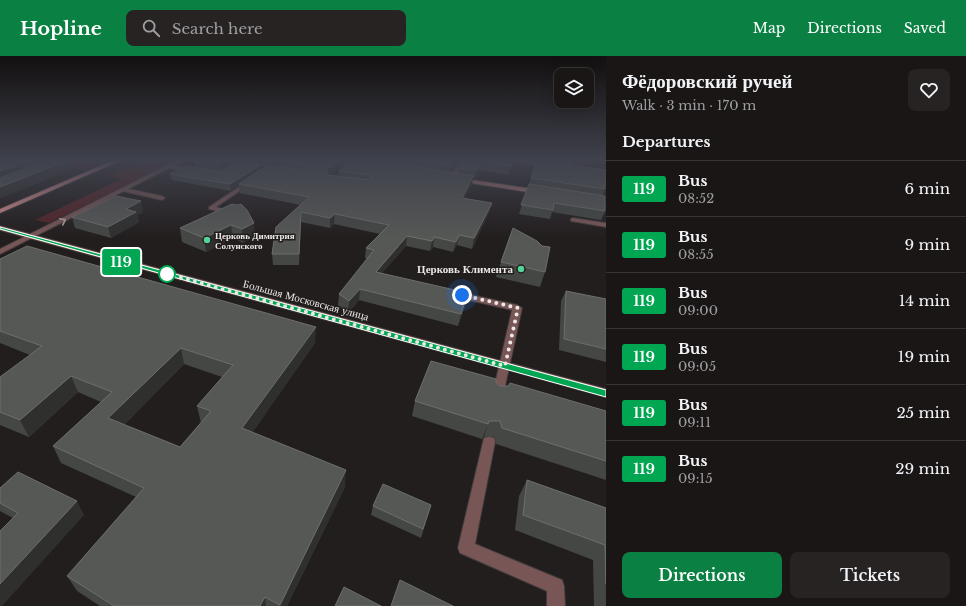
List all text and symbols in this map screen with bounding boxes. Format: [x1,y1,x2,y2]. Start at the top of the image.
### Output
search box [126,10,406,46]
text: Hopline [20,17,102,40]
icon: search [140,17,162,39]
text: Search here [172,19,263,38]
text: Map [753,19,785,37]
text: Directions [807,19,882,37]
text: Saved [904,19,946,37]
map controls [554,68,594,108]
button: layers [554,68,594,108]
button: heart [908,69,950,111]
text: Фёдоровский ручей [622,70,792,93]
text: Walk · 3 min · 170 m [622,97,756,114]
text: Departures [622,132,711,151]
text: Bus [678,171,708,190]
text: 6 min [905,179,950,198]
text: 119 [633,180,655,198]
text: 08:52 [678,190,714,207]
one-way arrow [59,218,66,226]
text: Bus [678,227,708,246]
place label: Церковь Димитрия Солунского [215,230,295,251]
marker: Церковь Димитрия Солунского [202,235,212,245]
text: 9 min [905,235,950,254]
text: 119 [633,236,655,254]
text: 08:55 [678,246,714,263]
line badge: 119 [98,249,144,275]
text: 119 [110,253,132,271]
place label: Церковь Климента [417,262,513,276]
marker: Церковь Климента [516,264,526,274]
unlabelled marker [158,265,176,283]
street label: Большая Московская улица [242,276,371,324]
text: Bus [678,283,708,302]
your location [452,285,472,305]
text: 14 min [899,291,950,310]
text: 119 [633,292,655,310]
text: 09:00 [678,302,718,319]
text: Bus [678,339,708,358]
text: 19 min [898,347,950,366]
text: 119 [633,348,655,366]
text: 09:05 [678,358,716,375]
text: Bus [678,395,708,414]
text: 25 min [896,403,950,422]
text: 119 [633,404,655,422]
text: 09:11 [678,414,711,431]
text: Bus [678,451,708,470]
text: 29 min [895,459,950,478]
text: 119 [633,460,655,478]
text: 09:15 [678,470,713,487]
button: Directions [622,552,782,598]
button: Tickets [790,552,950,598]

